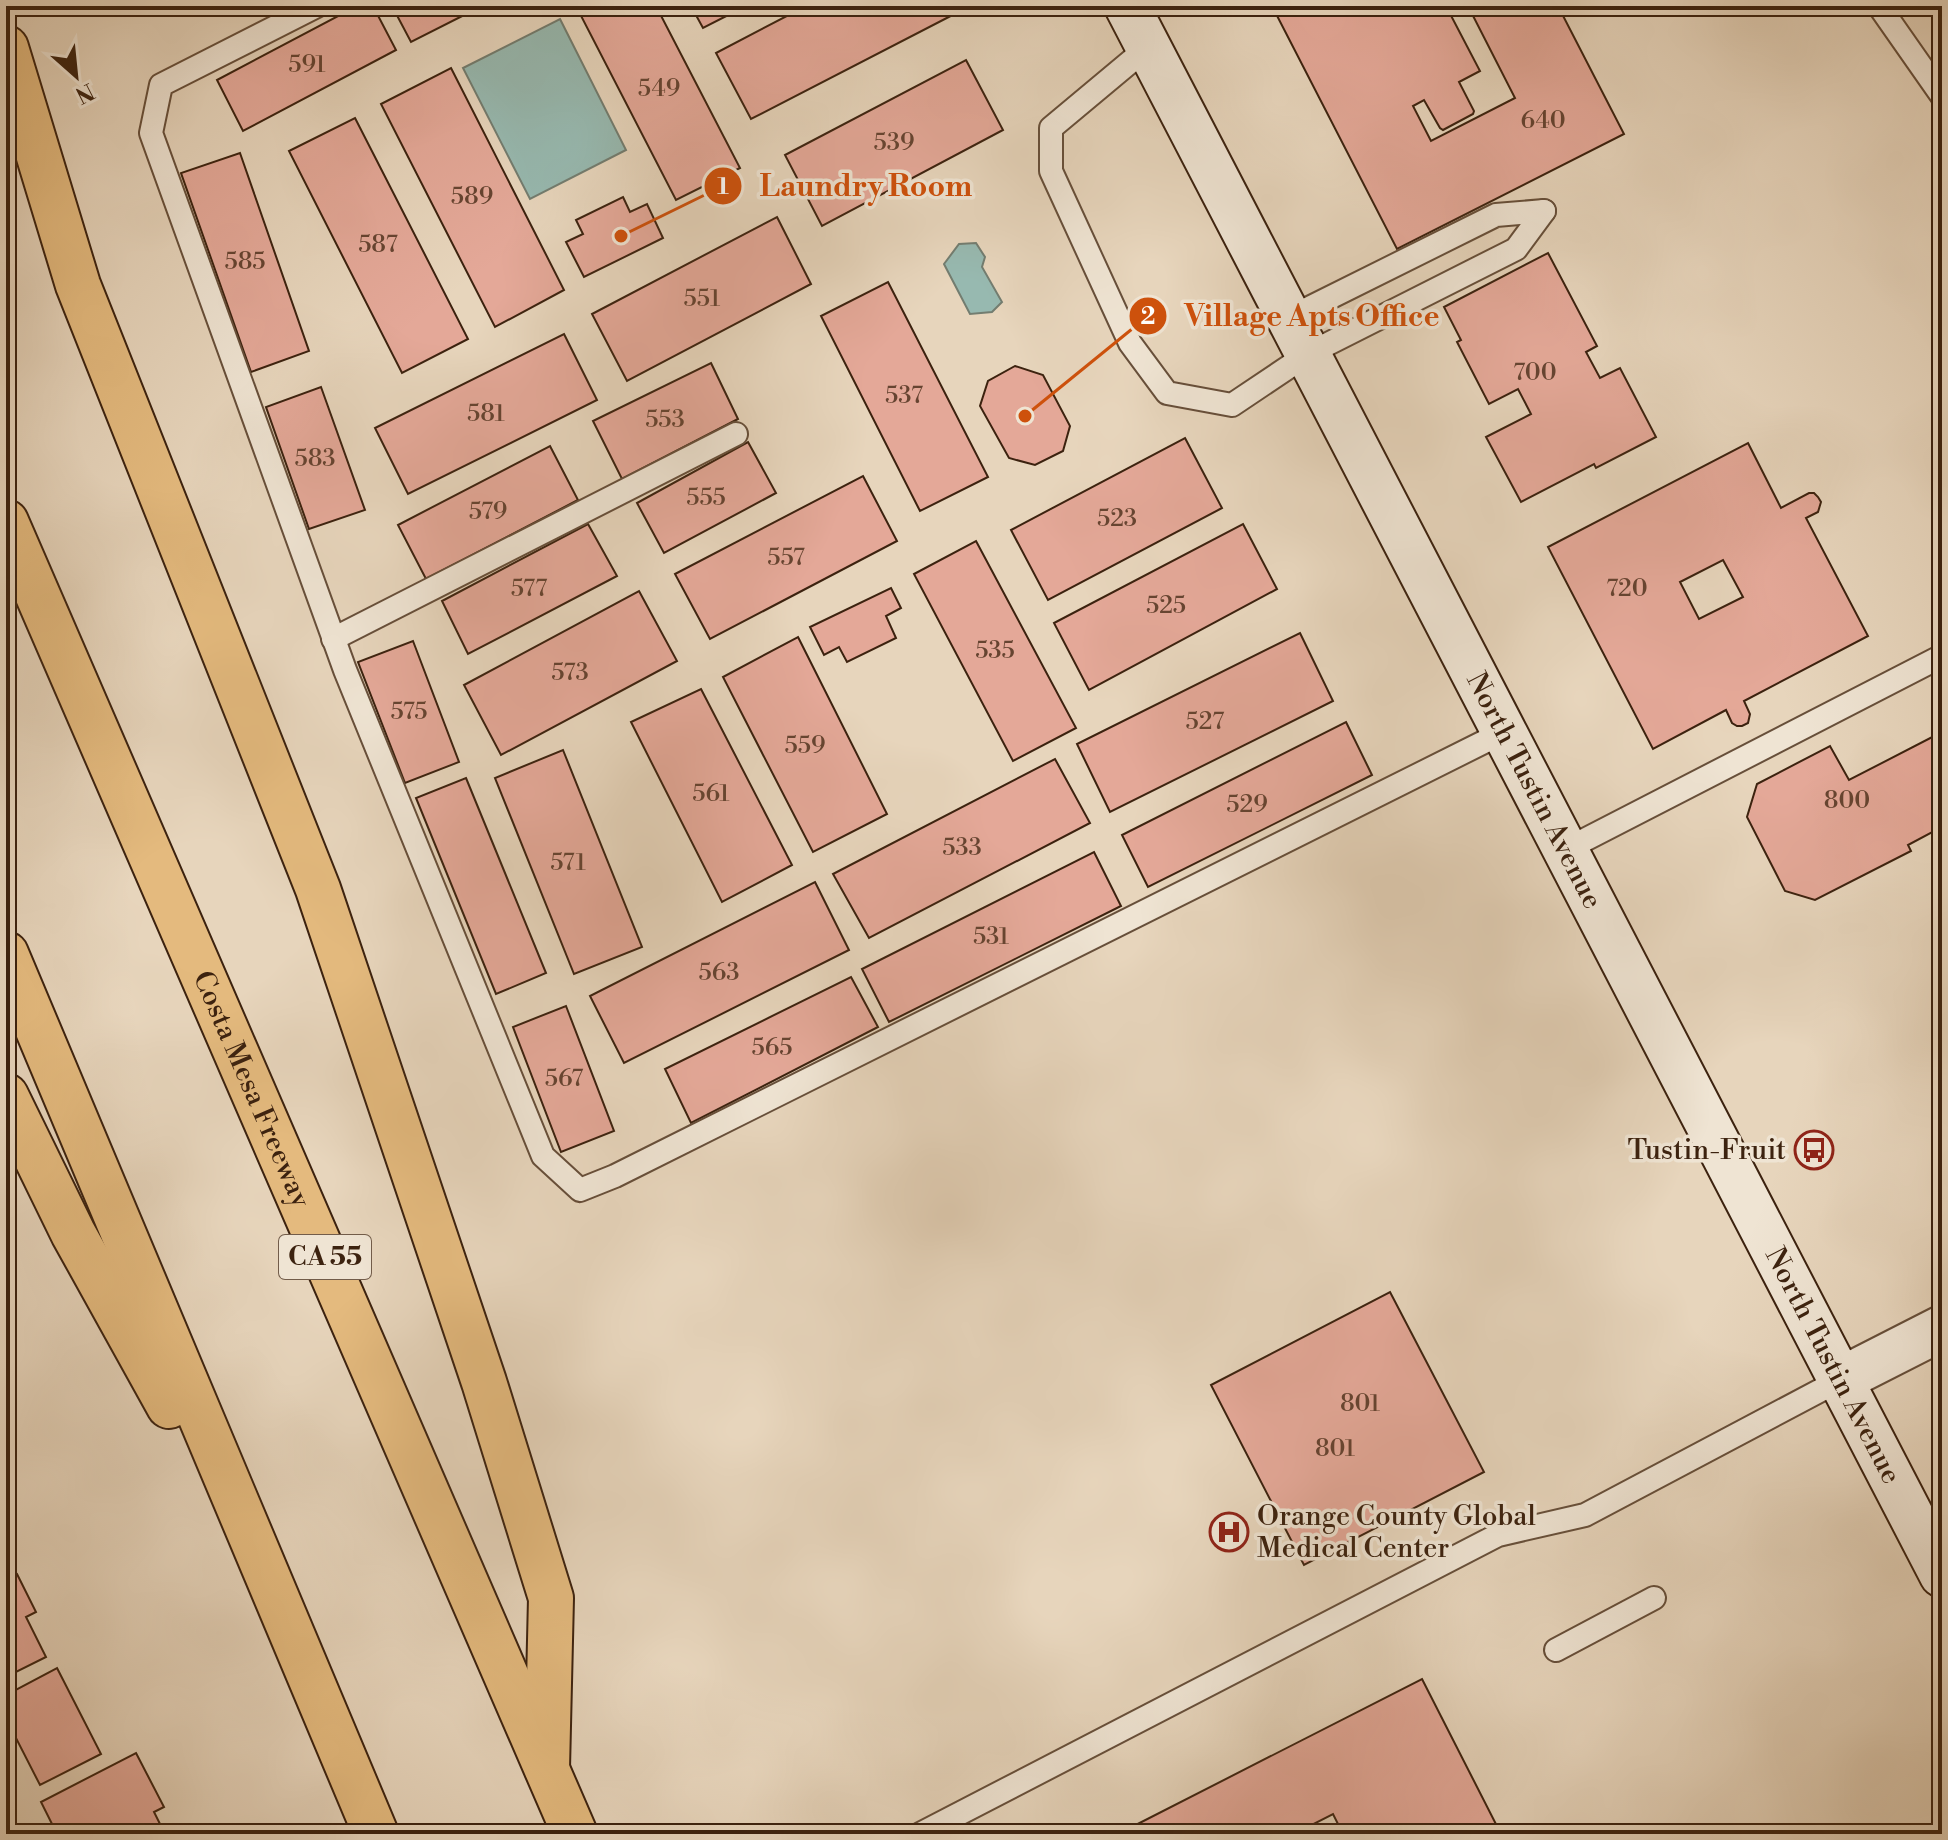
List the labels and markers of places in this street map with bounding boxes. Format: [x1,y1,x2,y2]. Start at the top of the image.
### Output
callout: Laundry Room [703,159,988,213]
callout: Village Apts Office [1128,289,1455,343]
bus stop icon: Tustin-Fruit [1793,1129,1835,1171]
place label: Tustin-Fruit [1628,1133,1786,1168]
place label: Orange County Global Medical Center [1257,1499,1536,1566]
hospital icon: Orange County Global Medical Center [1208,1511,1250,1553]

